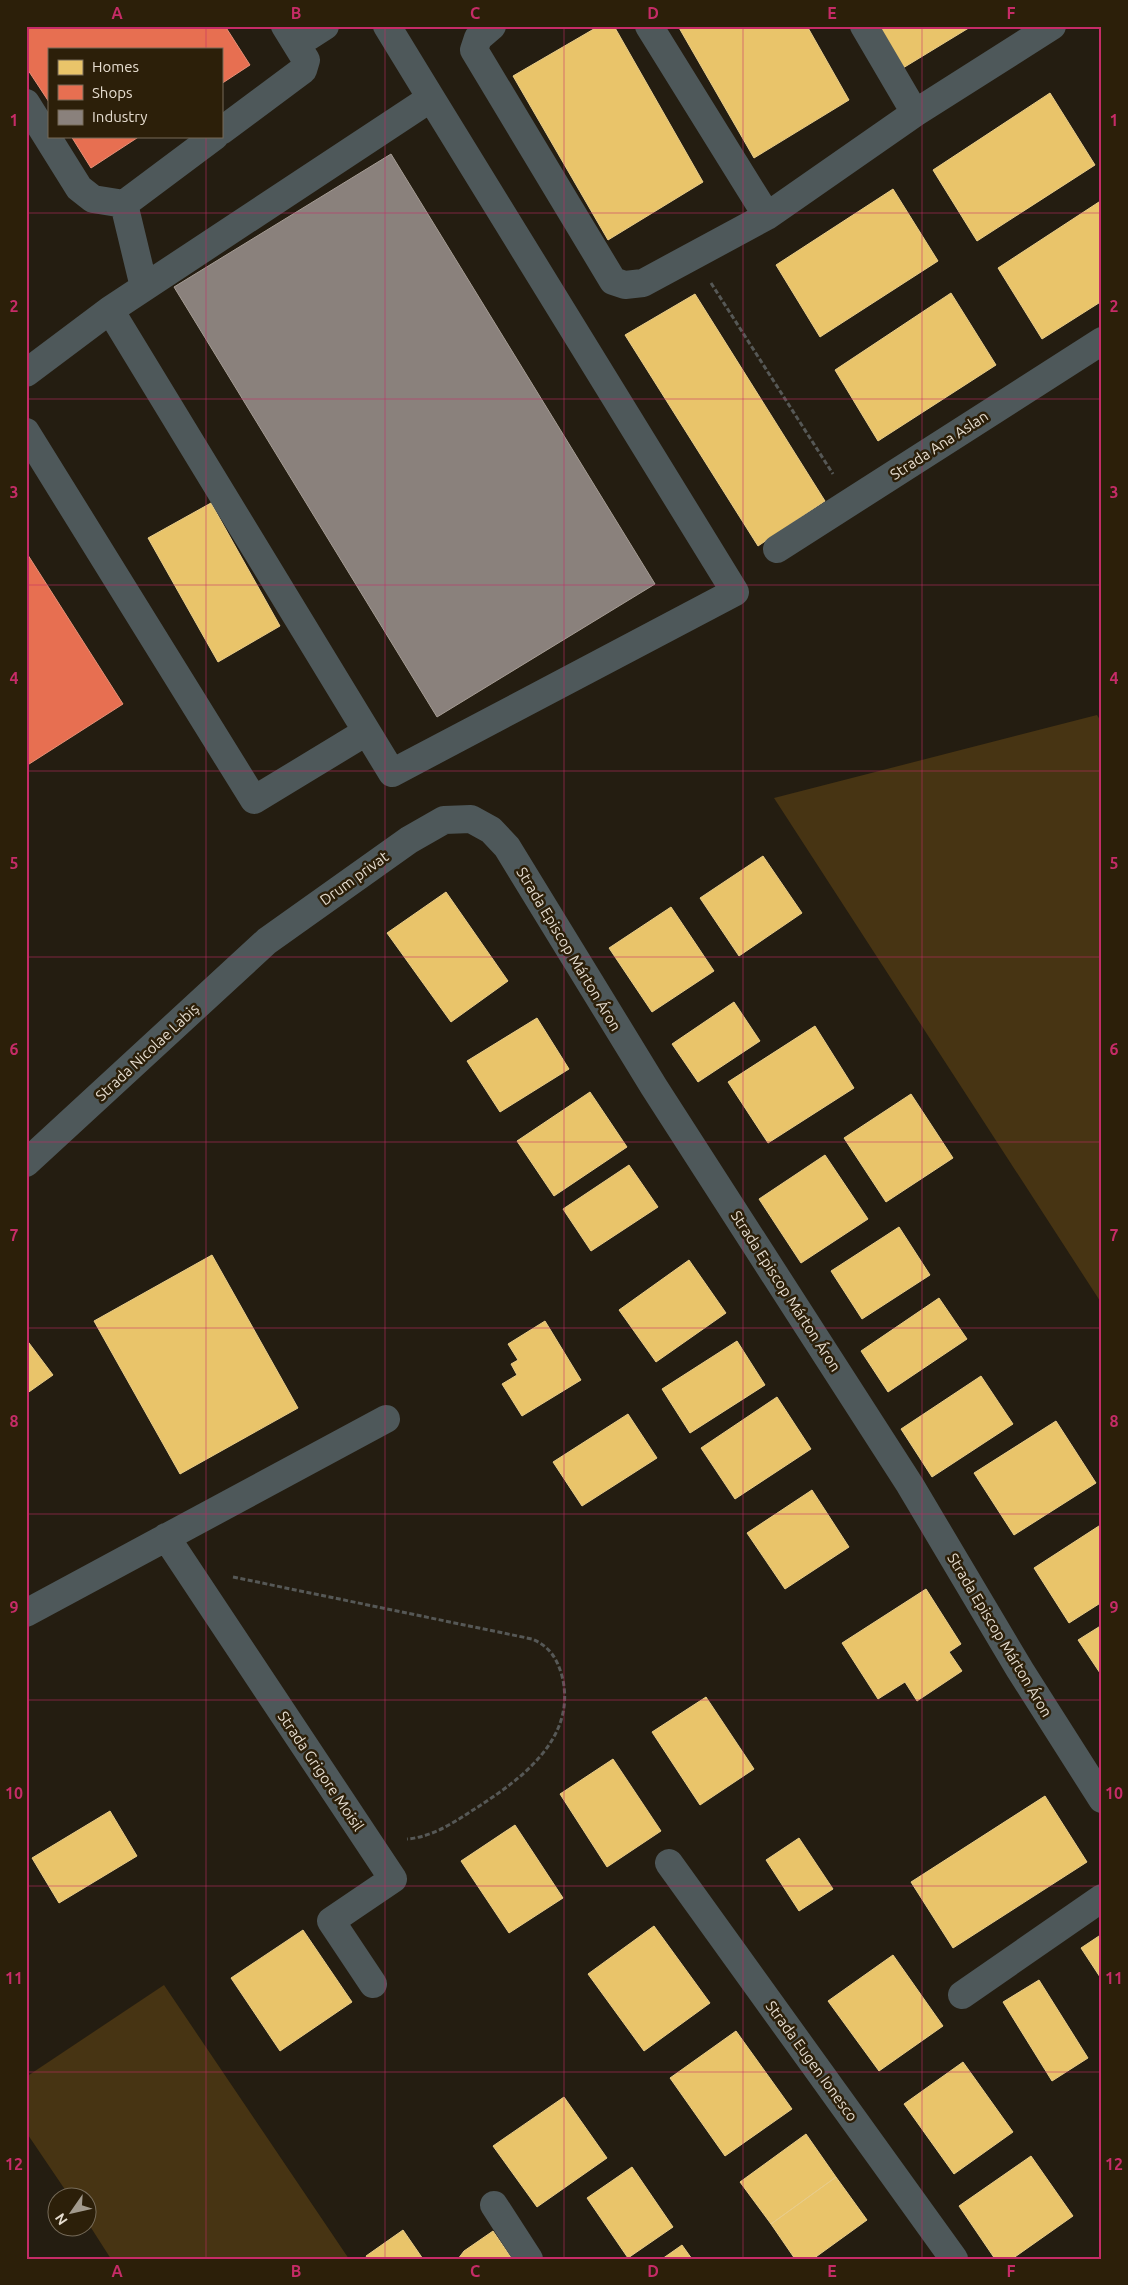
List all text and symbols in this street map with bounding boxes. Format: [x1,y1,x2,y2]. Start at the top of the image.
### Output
text: A [111,4,123,22]
text: B [291,4,301,22]
text: C [470,4,480,22]
text: D [647,4,659,22]
text: E [827,4,837,22]
text: F [1007,4,1016,22]
legend [48,48,222,138]
text: Homes [92,58,139,75]
text: Shops [92,84,133,101]
text: Industry [92,108,147,125]
text: 1 [9,111,19,129]
text: 1 [1109,111,1119,129]
text: 2 [9,297,19,315]
text: 2 [1109,297,1119,315]
street label: Strada Ana Aslan [887,407,991,483]
text: 3 [9,483,19,501]
text: 3 [1109,483,1119,501]
text: 4 [9,669,19,687]
text: 4 [1109,669,1119,687]
street label: Drum privat [317,847,392,908]
text: 5 [9,854,19,872]
text: 5 [1109,854,1119,872]
street label: Strada Episcop Márton Áron [513,864,625,1034]
street label: Strada Nicolae Labiș [92,1000,202,1104]
text: 6 [9,1040,19,1058]
text: 6 [1109,1040,1119,1058]
street label: Strada Episcop Márton Áron [728,1207,844,1375]
text: 7 [9,1226,19,1244]
text: 7 [1109,1226,1119,1244]
text: 8 [9,1412,19,1430]
text: 8 [1109,1412,1119,1430]
street label: Strada Episcop Márton Áron [944,1550,1056,1720]
text: 9 [9,1598,19,1616]
text: 9 [1109,1598,1119,1616]
street label: Strada Grigore Moisil [275,1708,367,1834]
text: 10 [5,1784,23,1802]
text: 10 [1105,1784,1123,1802]
text: 11 [5,1969,23,1987]
text: 11 [1105,1969,1123,1987]
street label: Strada Eugen Ionesco [763,1998,861,2124]
text: 12 [5,2155,23,2173]
text: 12 [1105,2155,1123,2173]
north arrow [48,2188,98,2238]
text: N [52,2210,71,2228]
text: A [111,2262,123,2280]
text: B [291,2262,301,2280]
text: C [470,2262,480,2280]
text: D [647,2262,659,2280]
text: E [827,2262,837,2280]
text: F [1007,2262,1016,2280]

